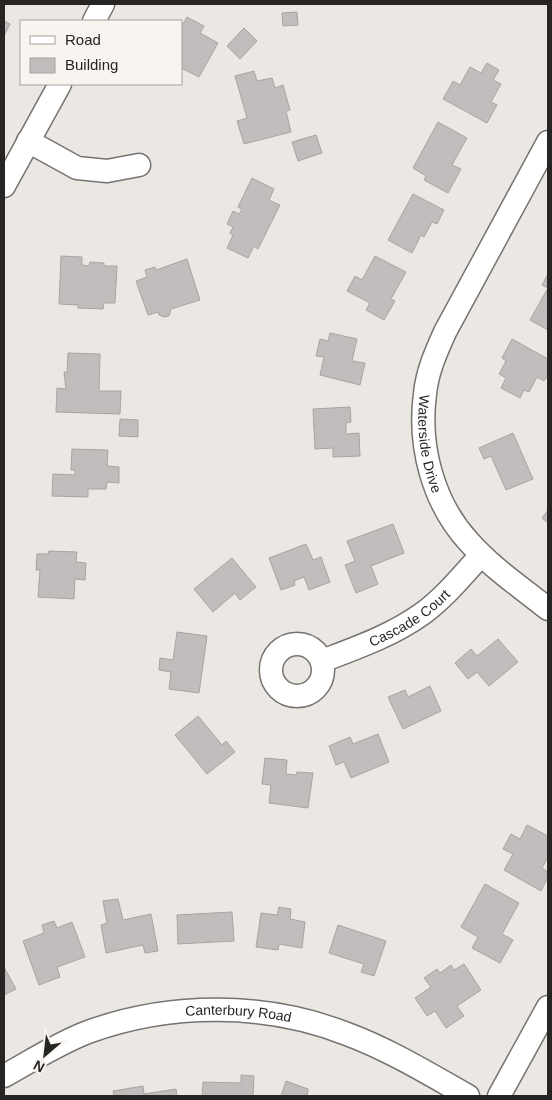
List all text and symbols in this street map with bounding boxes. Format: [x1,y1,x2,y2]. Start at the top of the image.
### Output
legend [20,20,182,85]
text: Road [65,31,101,48]
text: Building [65,56,118,73]
street label: Waterside Drive [415,394,445,495]
street label: Cascade Court [367,586,453,650]
street label: Canterbury Road [185,1002,293,1025]
north arrow [20,1030,70,1080]
text: N [31,1057,47,1076]

